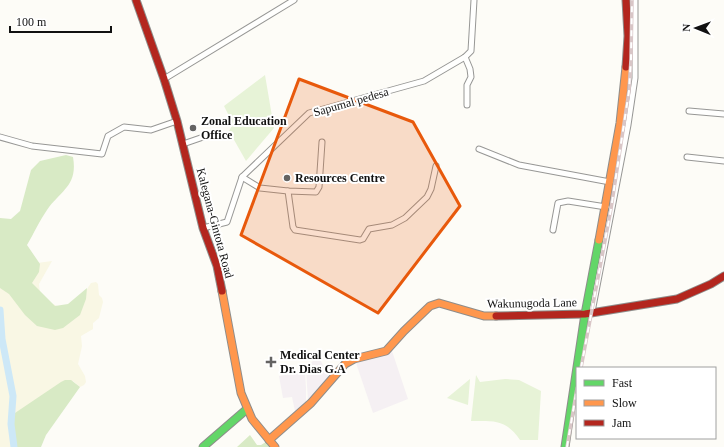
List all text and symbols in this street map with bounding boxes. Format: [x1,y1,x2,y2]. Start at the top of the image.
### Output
scale bar [10,8,111,34]
north arrow [676,8,716,48]
text: 100 m [16,15,47,29]
text: N [680,24,692,32]
street label: Sapumal pedesa [312,84,391,119]
place label: Zonal Education Office [201,114,287,142]
marker: Zonal Education Office [188,123,198,133]
street label: Kalegana-Gintota Road [194,166,236,280]
place label: Resources Centre [295,171,386,185]
marker: Resources Centre [282,173,292,183]
street label: Wakunugoda Lane [487,295,577,311]
place label: Medical Center Dr. Dias G.A [280,348,360,376]
marker: Medical Center Dr. Dias G.A [265,356,277,368]
legend [576,367,716,439]
text: Fast [612,376,633,390]
text: Slow [612,396,637,410]
text: Jam [612,416,632,430]

